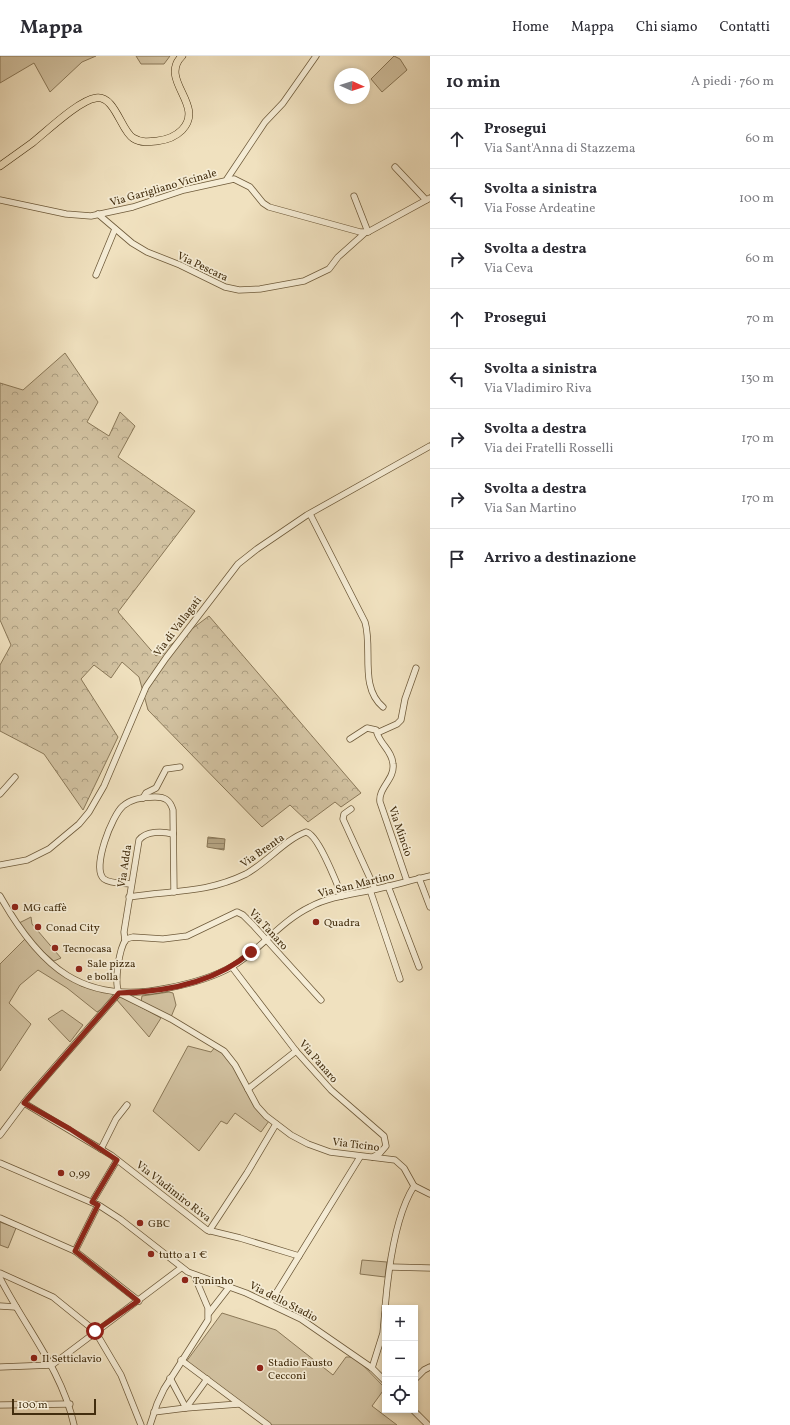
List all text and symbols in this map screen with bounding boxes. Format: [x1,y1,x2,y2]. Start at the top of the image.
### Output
text: Mappa [20,15,83,41]
text: Home [512,18,549,37]
text: Mappa [571,18,614,37]
text: Chi siamo [636,18,697,37]
text: Contatti [719,18,770,37]
north arrow [334,68,370,104]
text: 10 min [446,71,500,94]
text: A piedi · 760 m [691,73,774,91]
text: Prosegui [484,119,547,140]
icon: ahead [446,128,468,150]
text: 60 m [746,130,774,148]
text: Via Sant'Anna di Stazzema [484,140,635,158]
street label: Via Garigliano Vicinale [108,166,219,211]
text: Svolta a sinistra [484,179,597,200]
icon: left [446,188,468,210]
text: 100 m [739,190,774,208]
text: Via Fosse Ardeatine [484,200,595,218]
text: Svolta a destra [484,239,587,260]
icon: right [446,248,468,270]
street label: Via Pescara [174,249,231,286]
text: 60 m [746,250,774,268]
text: Via Ceva [484,260,533,278]
icon: ahead [446,308,468,330]
text: Prosegui [484,308,547,329]
text: 70 m [746,310,774,328]
text: Svolta a sinistra [484,359,597,380]
icon: left [446,368,468,390]
text: 130 m [741,370,774,388]
text: Via Vladimiro Riva [484,380,592,398]
text: Svolta a destra [484,419,587,440]
icon: right [446,428,468,450]
text: 170 m [741,430,774,448]
text: Via dei Fratelli Rosselli [484,440,613,458]
text: Svolta a destra [484,479,587,500]
icon: right [446,488,468,510]
text: 170 m [741,490,774,508]
text: Via San Martino [484,500,576,518]
icon: arrive [446,548,468,570]
text: Arrivo a destinazione [484,548,636,569]
street label: Via di Vallagati [151,594,206,660]
street label: Via Mincio [384,804,415,859]
street label: Via Brenta [238,830,288,872]
street label: Via Adda [115,843,136,889]
street label: Via San Martino [317,869,396,902]
place label: MG caffè [23,901,67,916]
marker: MG caffè [10,902,20,912]
street label: Via Tanaro [245,906,291,954]
place label: Quadra [324,916,361,931]
marker: Quadra [311,917,321,927]
place label: Conad City [46,921,100,936]
marker: Conad City [33,922,43,932]
place label: Tecnocasa [63,942,112,957]
marker: Tecnocasa [50,943,60,953]
route end [242,943,260,961]
place label: Sale pizza e bolla [87,957,136,985]
marker: Sale pizza e bolla [74,964,84,974]
street label: Via Panaro [295,1037,341,1087]
street label: Via Ticino [331,1135,380,1156]
street label: Via Vladimiro Riva [133,1158,214,1226]
place label: 0,99 [69,1167,90,1182]
marker: 0,99 [56,1168,66,1178]
place label: GBC [148,1217,170,1232]
marker: GBC [135,1218,145,1228]
place label: tutto a 1 € [159,1248,207,1263]
marker: tutto a 1 € [146,1249,156,1259]
place label: Toninho [193,1274,234,1289]
marker: Toninho [180,1275,190,1285]
street label: Via dello Stadio [247,1279,320,1326]
map controls [382,1305,418,1413]
button: + [382,1305,418,1341]
route start [86,1322,104,1340]
button: − [382,1341,418,1377]
place label: Il Setticlavio [42,1352,102,1367]
marker: Il Setticlavio [29,1353,39,1363]
place label: Stadio Fausto Cecconi [268,1356,333,1384]
marker: Stadio Fausto Cecconi [255,1363,265,1373]
button: locate [382,1377,418,1413]
scale bar [12,1397,96,1416]
text: 100 m [18,1398,48,1413]

